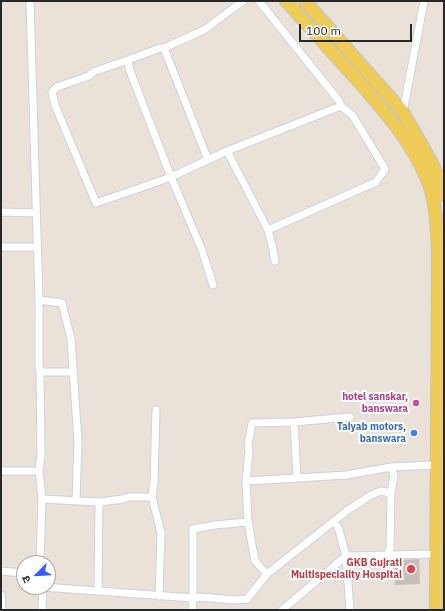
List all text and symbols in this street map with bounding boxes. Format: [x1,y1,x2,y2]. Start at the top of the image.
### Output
scale bar [301,16,414,42]
text: 100 m [306,23,341,38]
place label: hotel sanskar, banswara [342,391,408,414]
marker: hotel sanskar, banswara [411,398,421,408]
place label: Taiyab motors, banswara [337,421,406,444]
marker: Taiyab motors, banswara [409,428,419,438]
north arrow [16,555,56,595]
place label: GKB Gujrati Multispeciality Hospital [291,557,402,580]
marker: GKB Gujrati Multispeciality Hospital [405,563,417,575]
text: उ [18,574,34,585]

